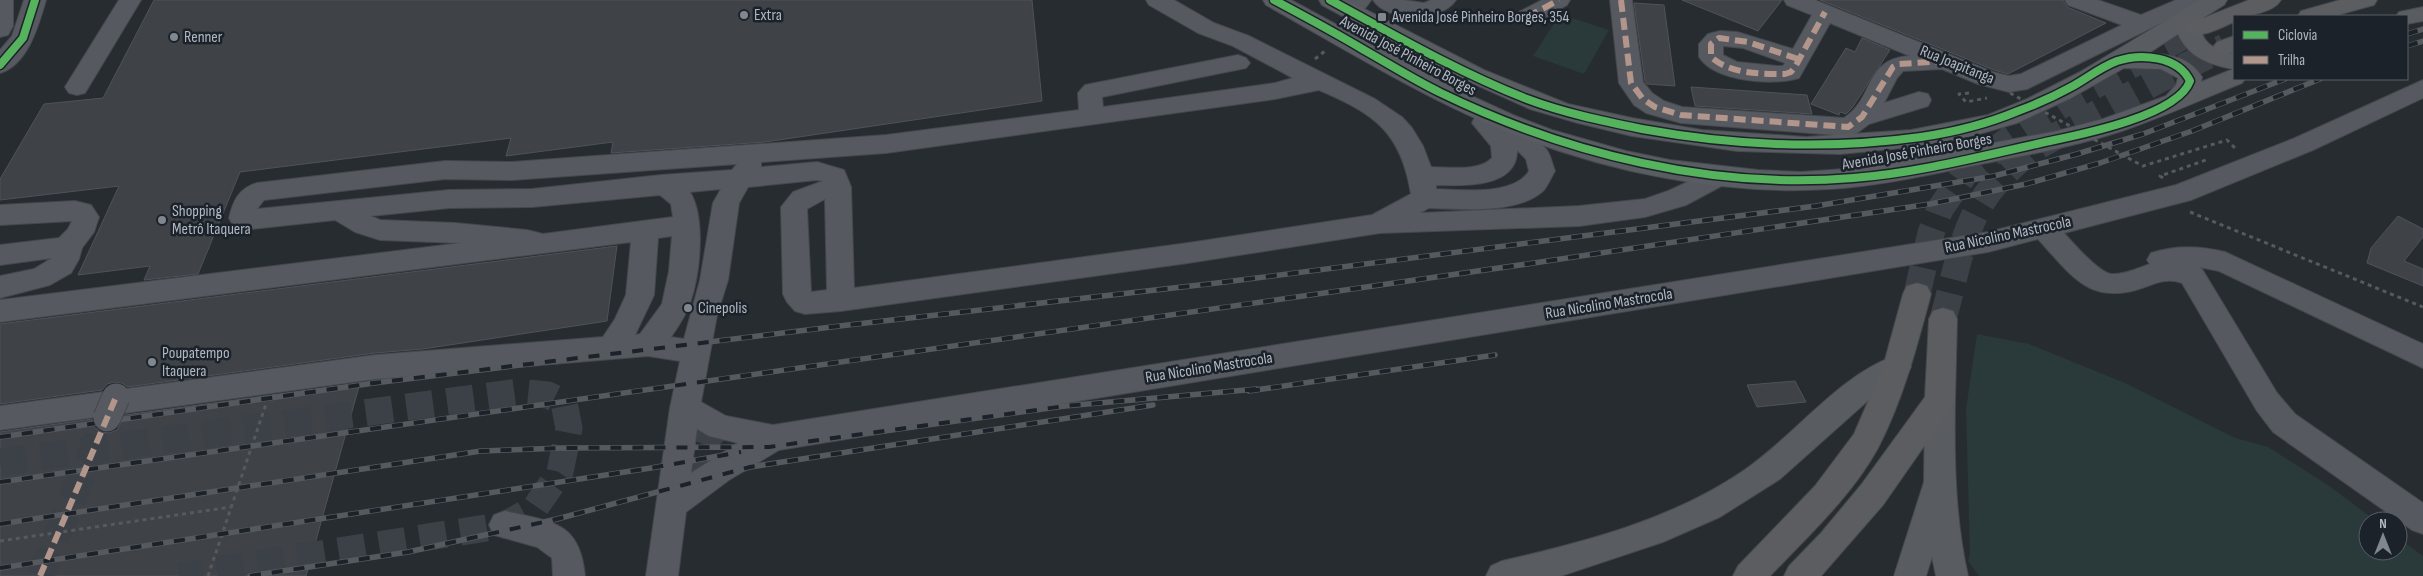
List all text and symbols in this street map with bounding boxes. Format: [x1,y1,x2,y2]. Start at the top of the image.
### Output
place label: Extra [754,6,782,25]
place label: Avenida José Pinheiro Borges, 354 [1391,8,1570,27]
marker: Extra [738,9,750,21]
marker: Avenida José Pinheiro Borges, 354 [1376,11,1388,23]
street label: Avenida José Pinheiro Borges [1336,12,1480,100]
legend [2233,15,2408,80]
text: Ciclovia [2278,26,2318,45]
place label: Renner [184,28,223,47]
marker: Renner [168,31,180,43]
street label: Rua Joapitanga [1917,41,1997,89]
text: Trilha [2278,51,2305,70]
street label: Avenida José Pinheiro Borges [1840,129,1994,175]
place label: Shopping Metrô Itaquera [172,202,251,239]
street label: Rua Nicolino Mastrocola [1943,212,2073,258]
marker: Shopping Metrô Itaquera [156,214,168,226]
street label: Rua Nicolino Mastrocola [1544,285,1674,323]
place label: Cinepolis [698,299,748,318]
marker: Cinepolis [682,302,694,314]
place label: Poupatempo Itaquera [162,344,230,381]
street label: Rua Nicolino Mastrocola [1144,349,1274,387]
marker: Poupatempo Itaquera [146,356,158,368]
north arrow [2358,511,2408,561]
text: N [2379,515,2387,532]

